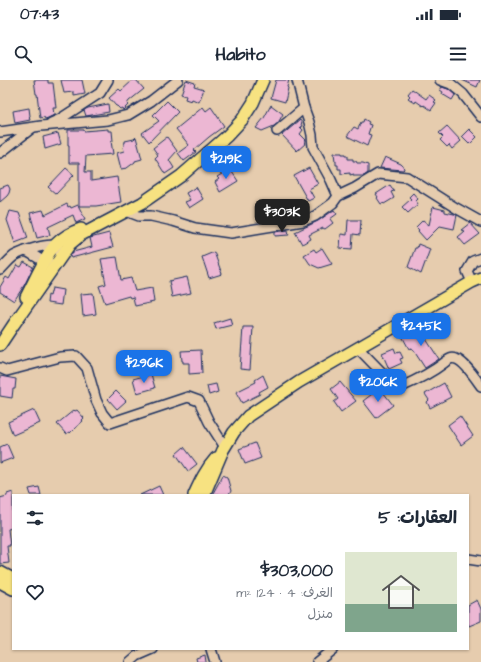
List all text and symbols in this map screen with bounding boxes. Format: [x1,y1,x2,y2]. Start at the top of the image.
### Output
text: 07:43 [20,4,59,25]
text: Habito [215,42,266,67]
icon: search [12,43,34,65]
icon: menu [447,43,469,65]
pin: $219K [198,146,254,180]
text: $219K [210,150,242,168]
pin: $303K [254,199,310,233]
text: $303K [264,203,300,221]
pin: $245K [393,313,449,347]
text: $245K [401,317,441,335]
pin: $296K [116,350,172,384]
text: $296K [125,354,163,372]
pin: $206K [350,369,406,403]
text: $206K [359,373,397,391]
text: العقارات: 5 [378,506,457,530]
icon: filters [24,507,46,529]
text: $303,000 [260,559,333,583]
icon: home [377,568,425,616]
icon: heart [24,581,46,603]
text: الغرف: 4 · 124 m² [236,584,333,602]
text: منزل [307,605,333,623]

